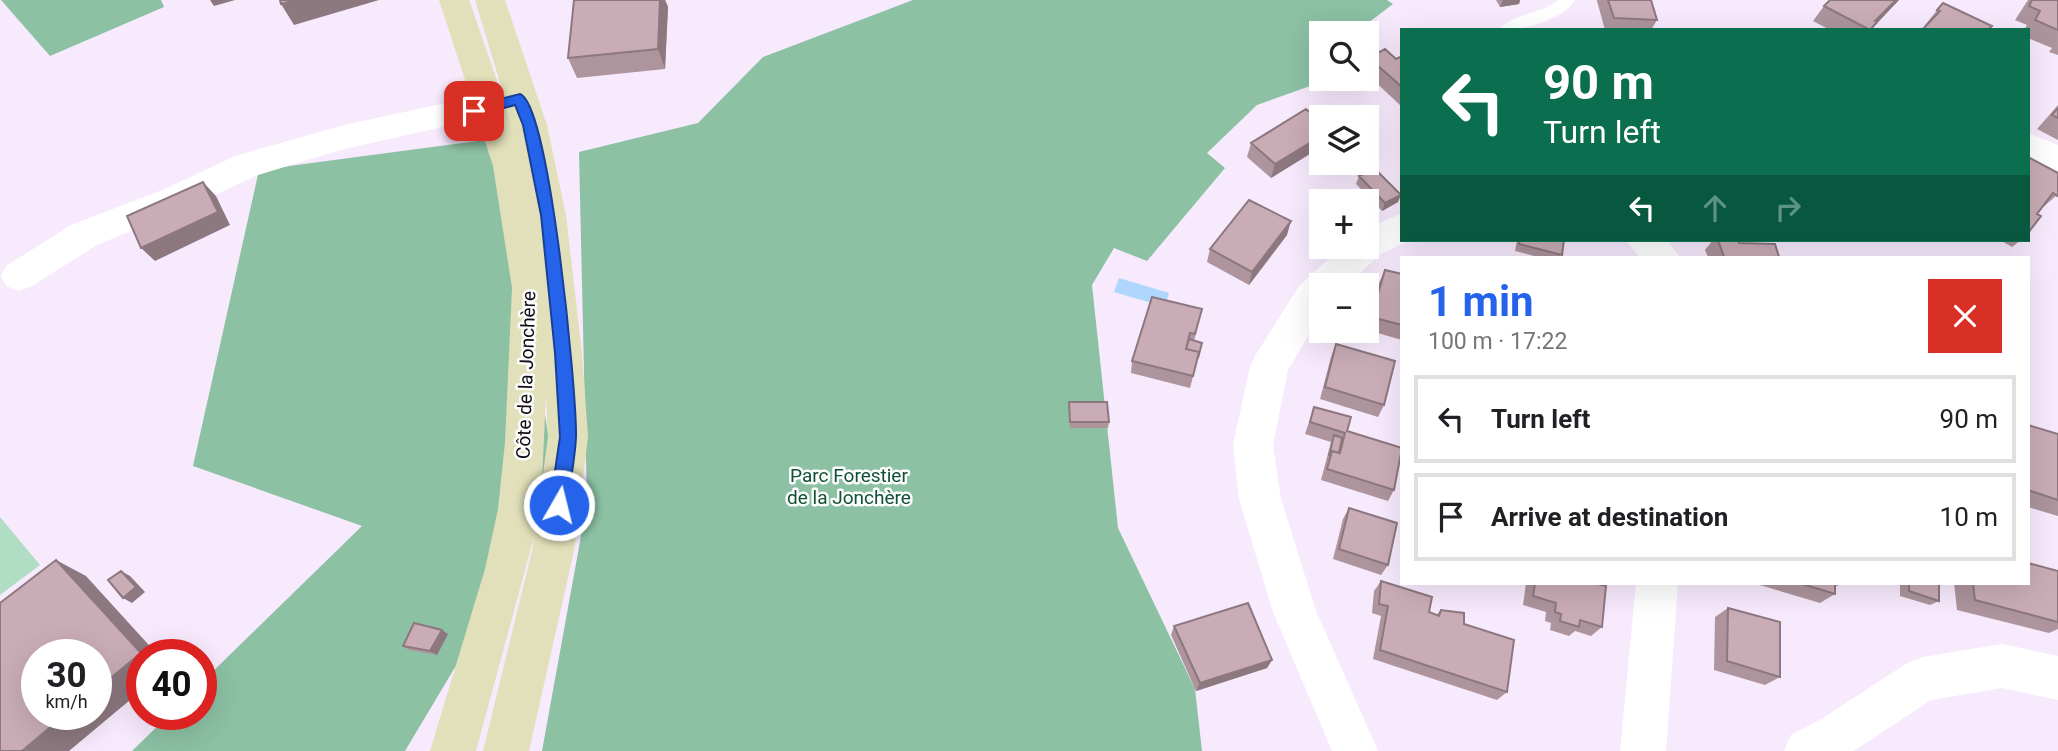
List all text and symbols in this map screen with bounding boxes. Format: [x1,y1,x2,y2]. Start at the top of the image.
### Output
map controls [1309,21,1379,343]
button: search [1309,21,1379,91]
text: 90 m [1543,54,1654,111]
icon: left [1428,56,1519,147]
pin [444,81,504,141]
icon: arrive [455,92,493,130]
button: layers [1309,105,1379,175]
text: Turn left [1543,113,1661,151]
button: + [1309,189,1379,259]
icon: left [1623,189,1661,227]
icon: ahead [1696,189,1734,227]
icon: right [1769,189,1807,227]
button: − [1309,273,1379,343]
text: 1 min [1428,277,1534,326]
button: close [1928,279,2002,353]
street label: Côte de la Jonchère [512,291,540,459]
text: 100 m · 17:22 [1428,328,1567,355]
icon: left [1432,400,1470,438]
text: Turn left [1491,404,1590,434]
text: 90 m [1940,404,1998,434]
park label: Parc Forestier de la Jonchère [787,464,911,509]
position arrow [522,468,596,542]
icon: arrive [1432,498,1470,536]
text: Arrive at destination [1491,502,1728,532]
text: 10 m [1940,502,1998,532]
speed limit sign: 40 [126,639,217,730]
text: 30 [46,655,87,696]
text: km/h [45,691,88,712]

